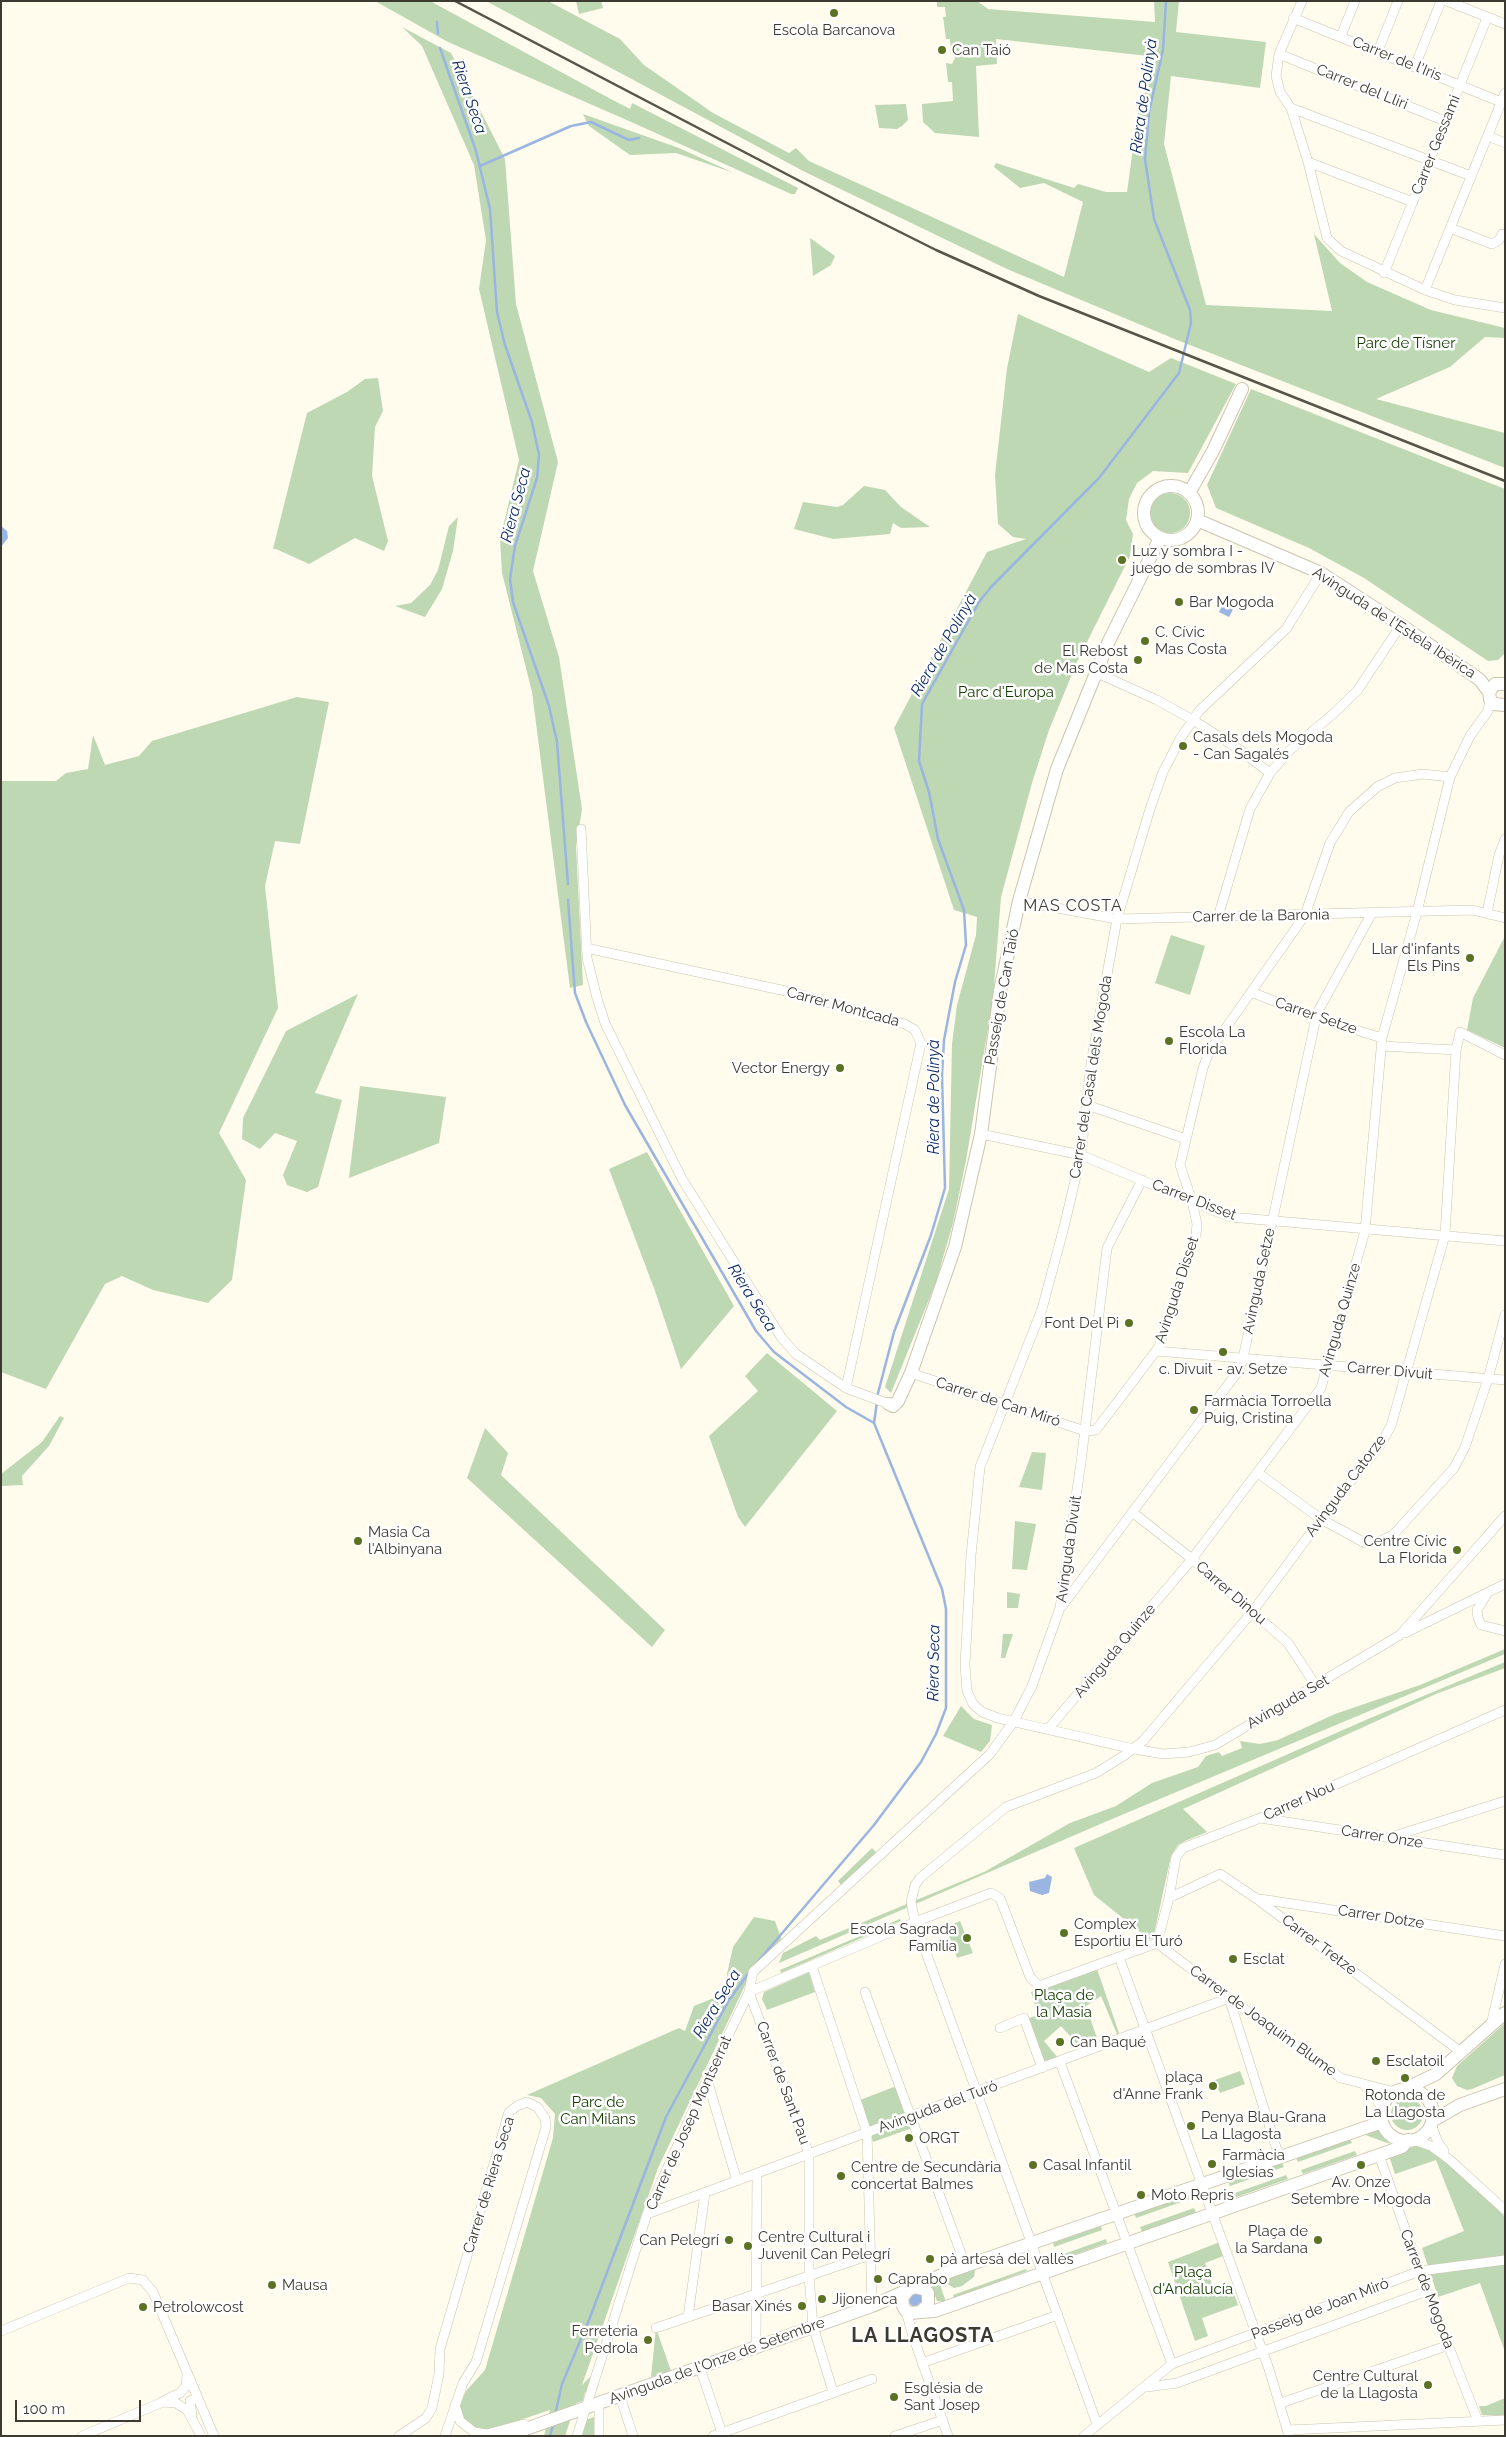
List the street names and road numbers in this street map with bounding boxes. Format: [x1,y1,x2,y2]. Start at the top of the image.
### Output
street label: Carrer de l'Iris [1350,33,1444,85]
street label: Carrer del Lliri [1314,60,1410,114]
street label: Carrer Gessami [1408,93,1464,197]
street label: Avinguda de l'Estela Ibèrica [1309,563,1479,683]
street label: Carrer de la Baronia [1192,906,1330,926]
street label: Passeig de Can Taió [981,927,1023,1067]
street label: Carrer del Casal dels Mogoda [1066,974,1116,1180]
street label: Carrer Montcada [785,983,901,1031]
street label: Carrer Setze [1273,994,1359,1038]
street label: Carrer Disset [1149,1176,1239,1224]
street label: Avinguda Setze [1239,1226,1279,1336]
street label: Avinguda Disset [1151,1234,1203,1346]
street label: Avinguda Quinze [1315,1261,1365,1379]
street label: Carrer Divuit [1346,1358,1434,1384]
street label: Carrer de Can Miró [933,1373,1063,1431]
street label: Avinguda Catorze [1302,1432,1390,1540]
street label: Avinguda Divuit [1053,1494,1085,1604]
street label: Carrer Dinou [1192,1558,1270,1628]
street label: Avinguda Quinze [1070,1600,1160,1702]
street label: Avinguda Set [1244,1671,1332,1733]
street label: Carrer Nou [1261,1777,1337,1825]
street label: Carrer Onze [1340,1822,1424,1852]
street label: Carrer Dotze [1337,1901,1425,1933]
street label: Carrer Tretze [1278,1911,1360,1979]
street label: Carrer de Joaquim Blume [1186,1962,1340,2080]
street label: Carrer de Sant Pau [752,2019,814,2147]
street label: Carrer de Josep Montserrat [642,2033,736,2213]
street label: Avinguda del Turó [876,2077,1000,2137]
street label: Carrer de Riera Seca [460,2114,518,2256]
street label: Carrer de Mogoda [1396,2227,1458,2351]
street label: Passeig de Joan Miró [1249,2274,1391,2344]
street label: Avinguda de l'Onze de Setembre [607,2314,827,2408]

